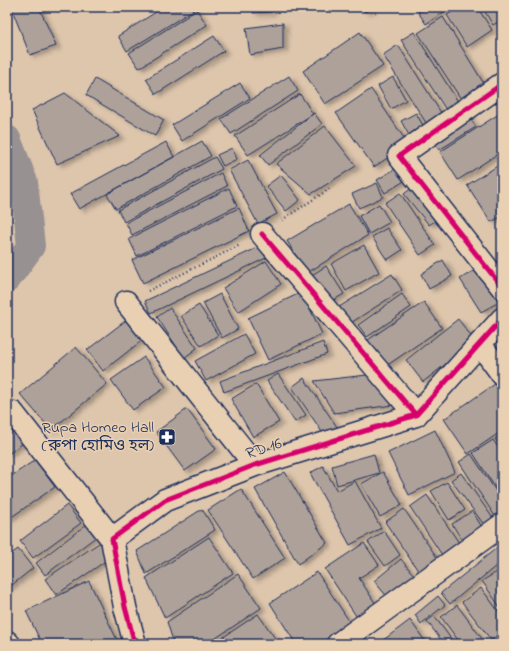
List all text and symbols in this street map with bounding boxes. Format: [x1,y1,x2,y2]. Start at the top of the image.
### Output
place label: Rupa Homeo Hall (রুপা হোমিও হল) [42,416,154,458]
pharmacy icon: Rupa Homeo Hall (রুপা হোমিও হল) [157,427,177,447]
street label: RD 16 [243,432,285,466]

